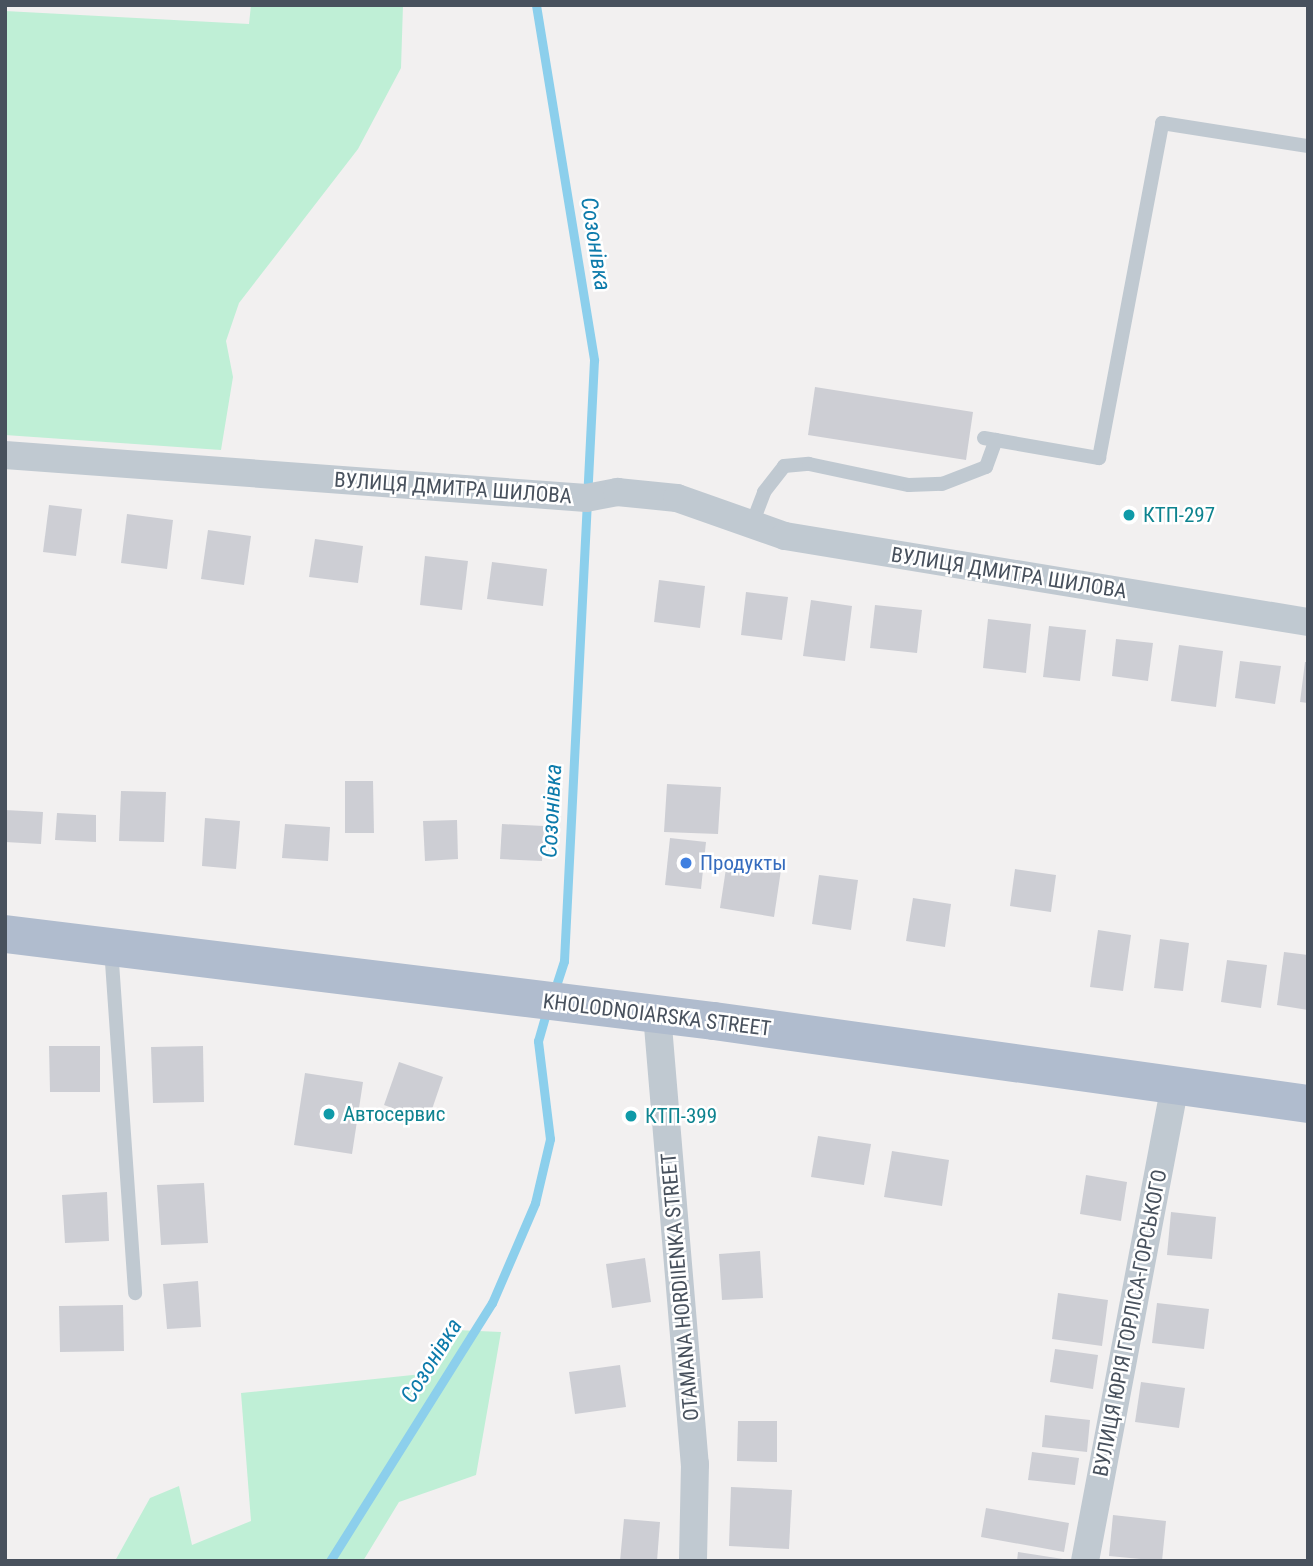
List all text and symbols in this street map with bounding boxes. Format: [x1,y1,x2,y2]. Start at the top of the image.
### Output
water label: Созонівка [574,195,616,293]
street label: ВУЛИЦЯ ДМИТРА ШИЛОВА [333,467,573,509]
place label: КТП-297 [1143,502,1215,528]
marker: КТП-297 [1121,507,1137,523]
street label: ВУЛИЦЯ ДМИТРА ШИЛОВА [889,542,1129,604]
water label: Созонівка [536,763,568,859]
place label: Продукты [700,850,787,876]
marker: Продукты [678,855,694,871]
street label: KHOLODNOIARSKA STREET [542,989,772,1041]
place label: Автосервис [343,1101,445,1127]
place label: КТП-399 [645,1103,717,1129]
marker: Автосервис [321,1106,337,1122]
marker: КТП-399 [623,1108,639,1124]
street label: OTAMANA HORDIIENKA STREET [656,1152,704,1422]
street label: ВУЛИЦЯ ЮРІЯ ГОРЛІСА-ГОРСЬКОГО [1088,1167,1172,1479]
water label: Созонівка [395,1314,469,1408]

